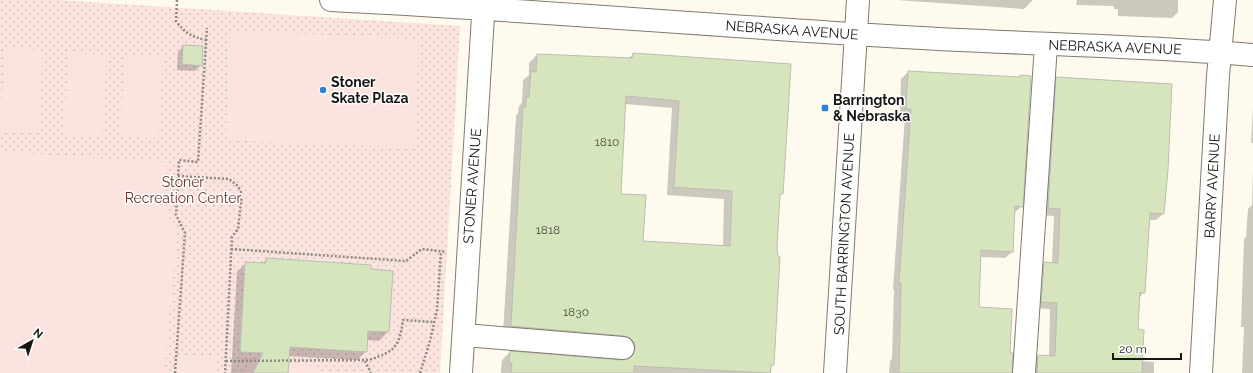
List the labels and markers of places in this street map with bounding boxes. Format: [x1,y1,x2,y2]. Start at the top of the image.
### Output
place label: Stoner Skate Plaza [331,74,408,106]
marker: Stoner Skate Plaza [318,85,328,95]
place label: Barrington & Nebraska [833,92,910,124]
marker: Barrington & Nebraska [820,103,830,113]

